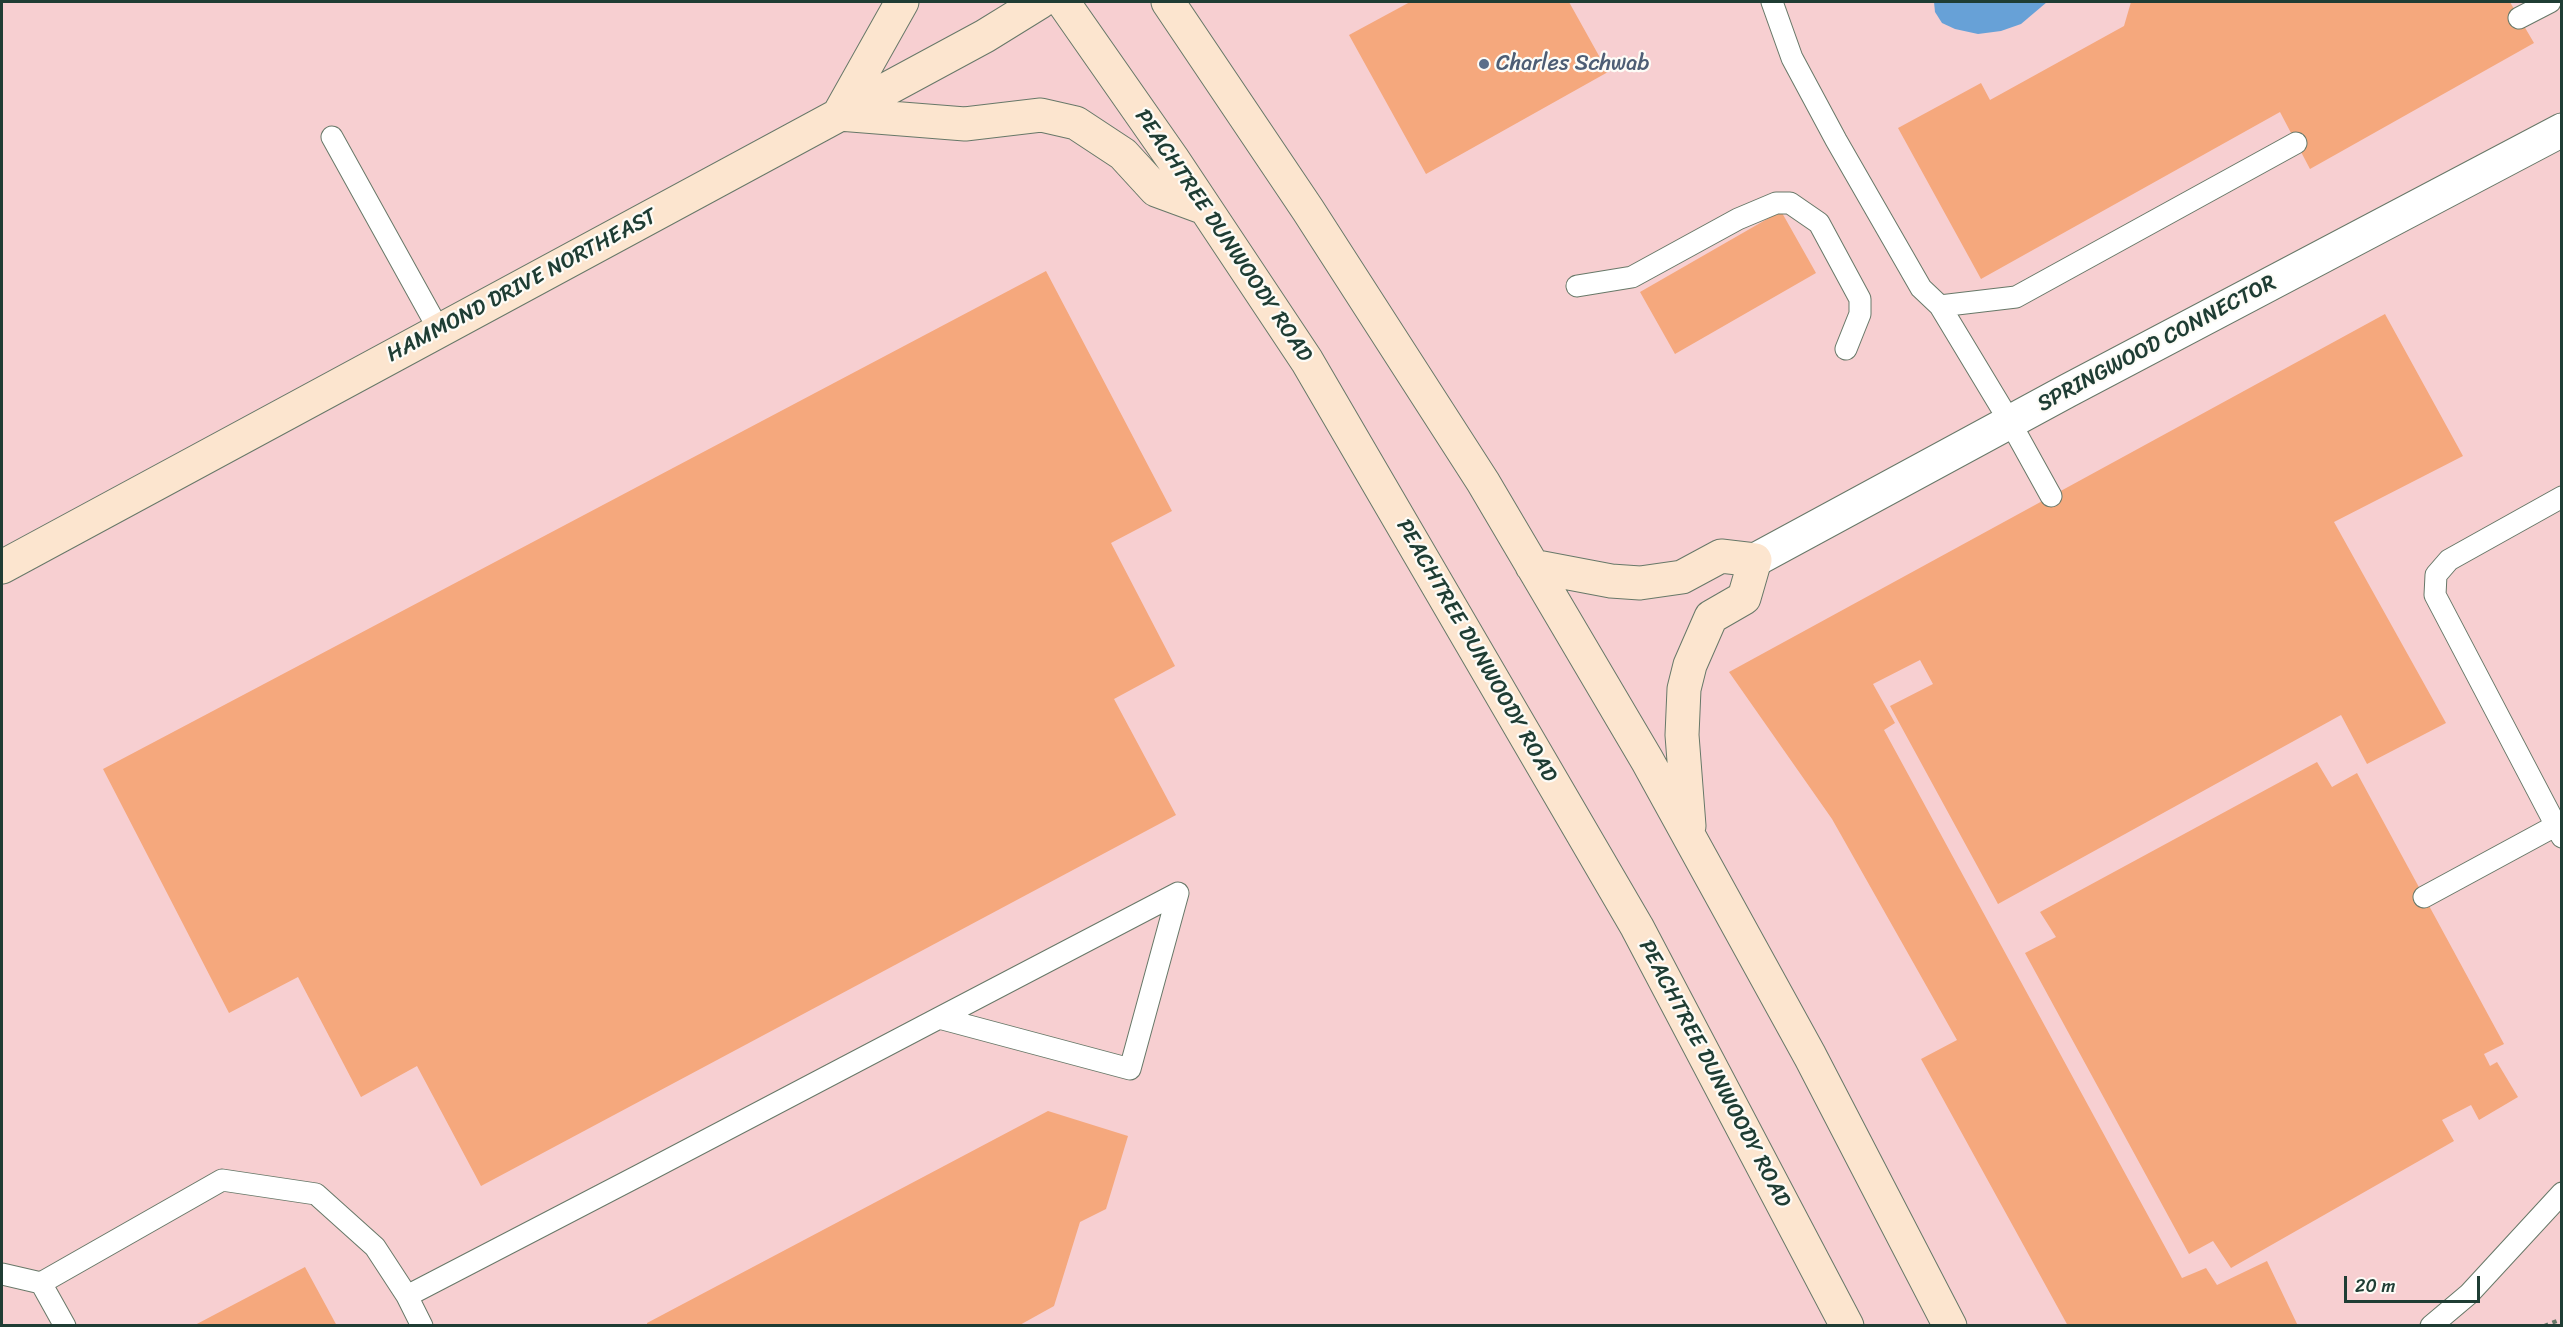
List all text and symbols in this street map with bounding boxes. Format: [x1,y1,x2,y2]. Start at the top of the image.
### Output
place label: Charles Schwab [1496,51,1649,77]
marker: Charles Schwab [1477,57,1491,71]
street label: PEACHTREE DUNWOODY ROAD [1128,105,1318,367]
street label: HAMMOND DRIVE NORTHEAST [383,204,661,368]
street label: SPRINGWOOD CONNECTOR [2033,270,2281,418]
street label: PEACHTREE DUNWOODY ROAD [1390,515,1562,787]
street label: PEACHTREE DUNWOODY ROAD [1632,936,1796,1212]
scale bar [2347,1264,2484,1302]
text: 20 m [2355,1270,2395,1302]

